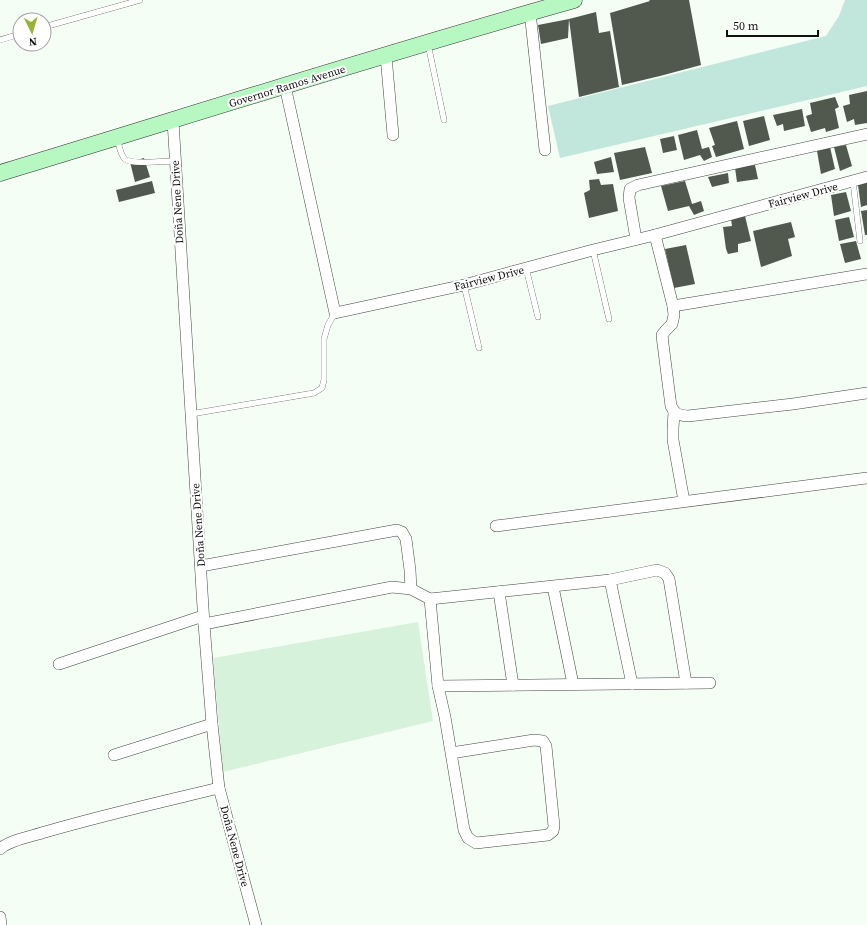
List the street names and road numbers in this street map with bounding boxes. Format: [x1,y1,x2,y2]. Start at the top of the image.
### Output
street label: Governor Ramos Avenue [227,61,348,111]
street label: Doña Nene Drive [168,159,187,244]
street label: Fairview Drive [767,179,840,212]
street label: Fairview Drive [453,262,526,294]
street label: Doña Nene Drive [188,482,209,567]
street label: Doña Nene Drive [216,804,253,889]

